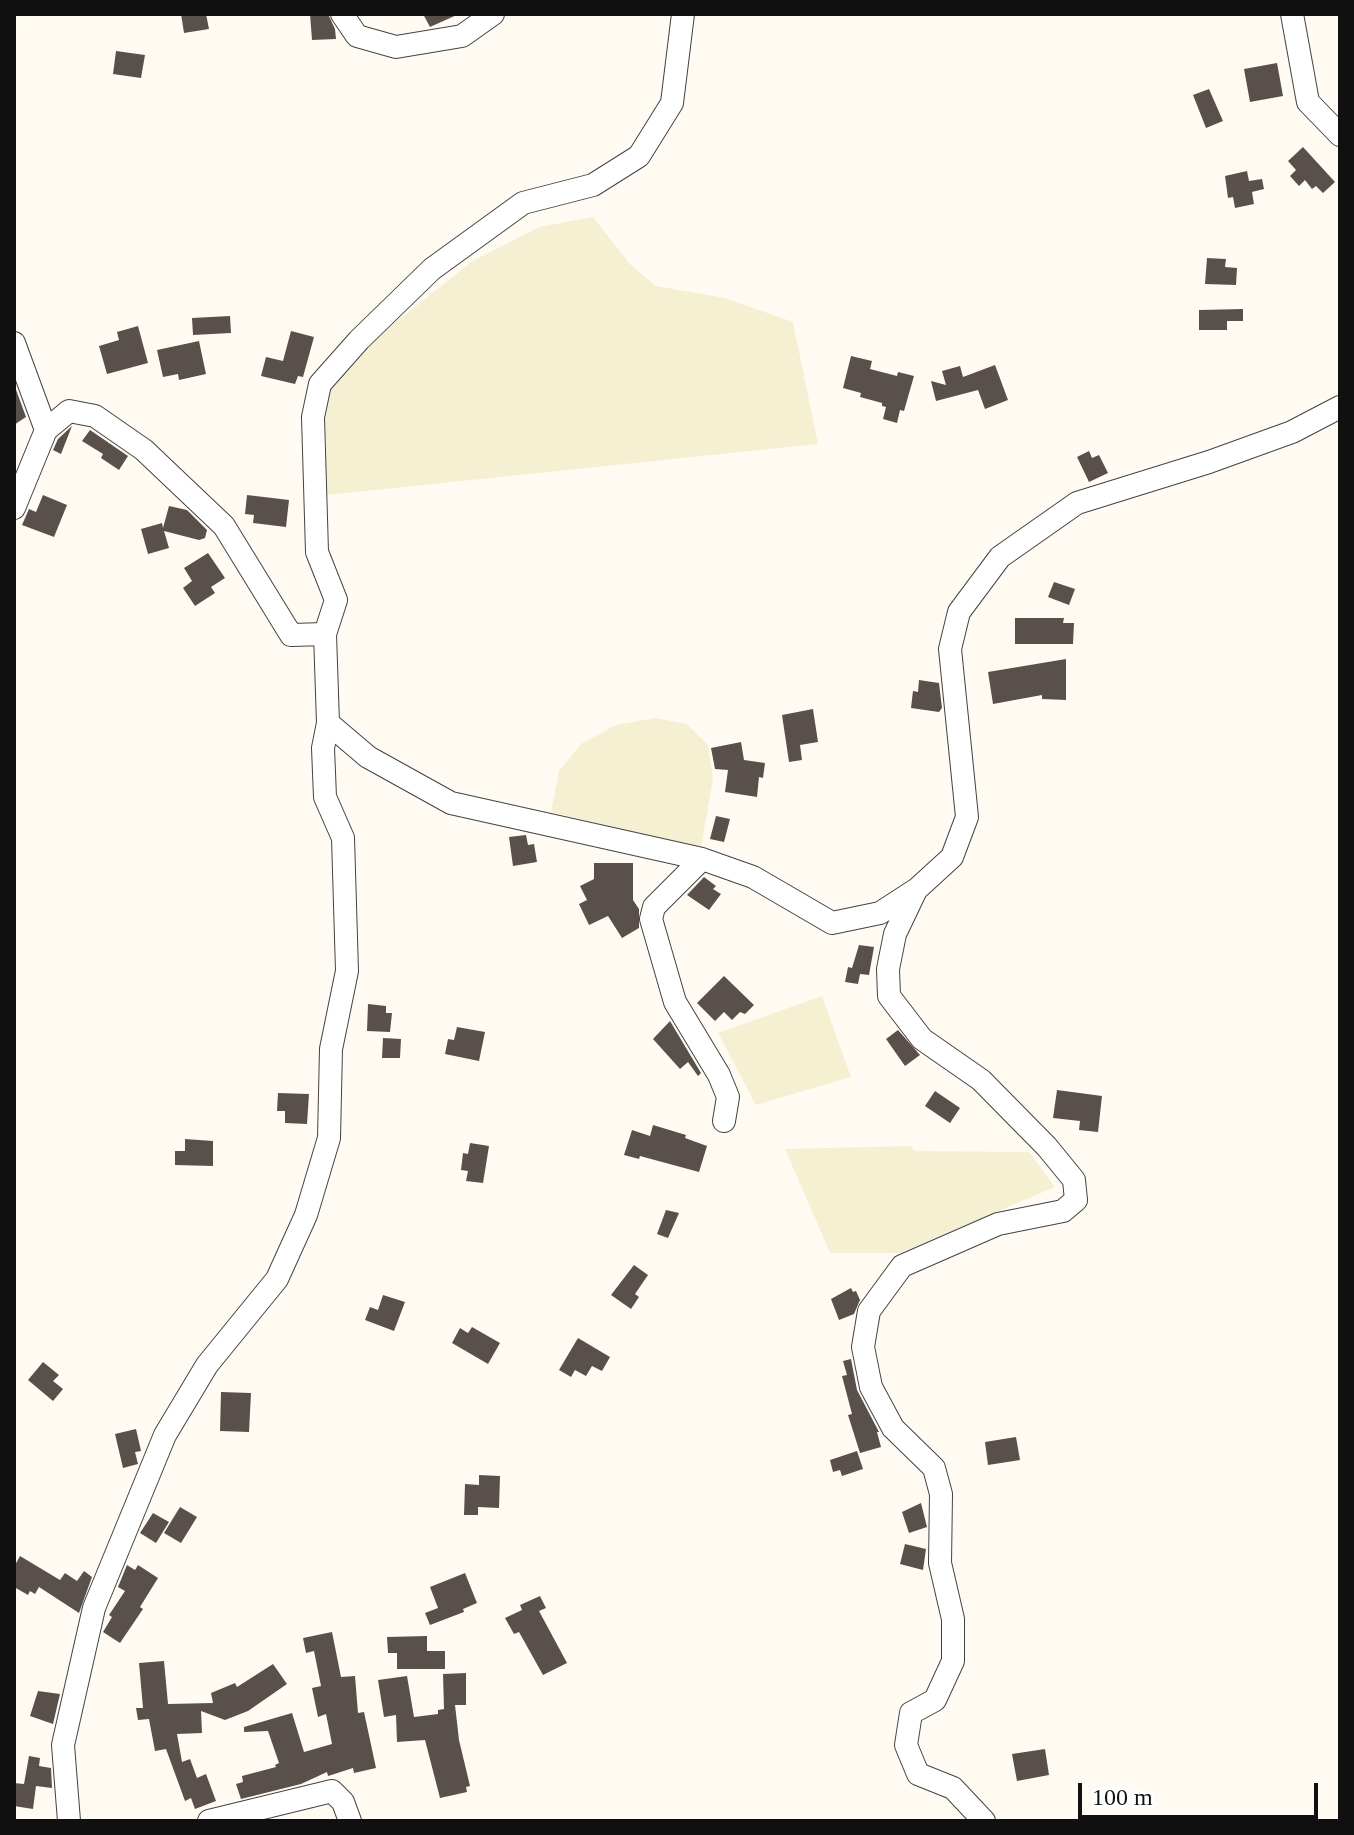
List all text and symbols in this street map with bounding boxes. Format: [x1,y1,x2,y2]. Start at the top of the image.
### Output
scale bar [1082,1767,1322,1817]
text: 100 m [1092,1784,1153,1810]

